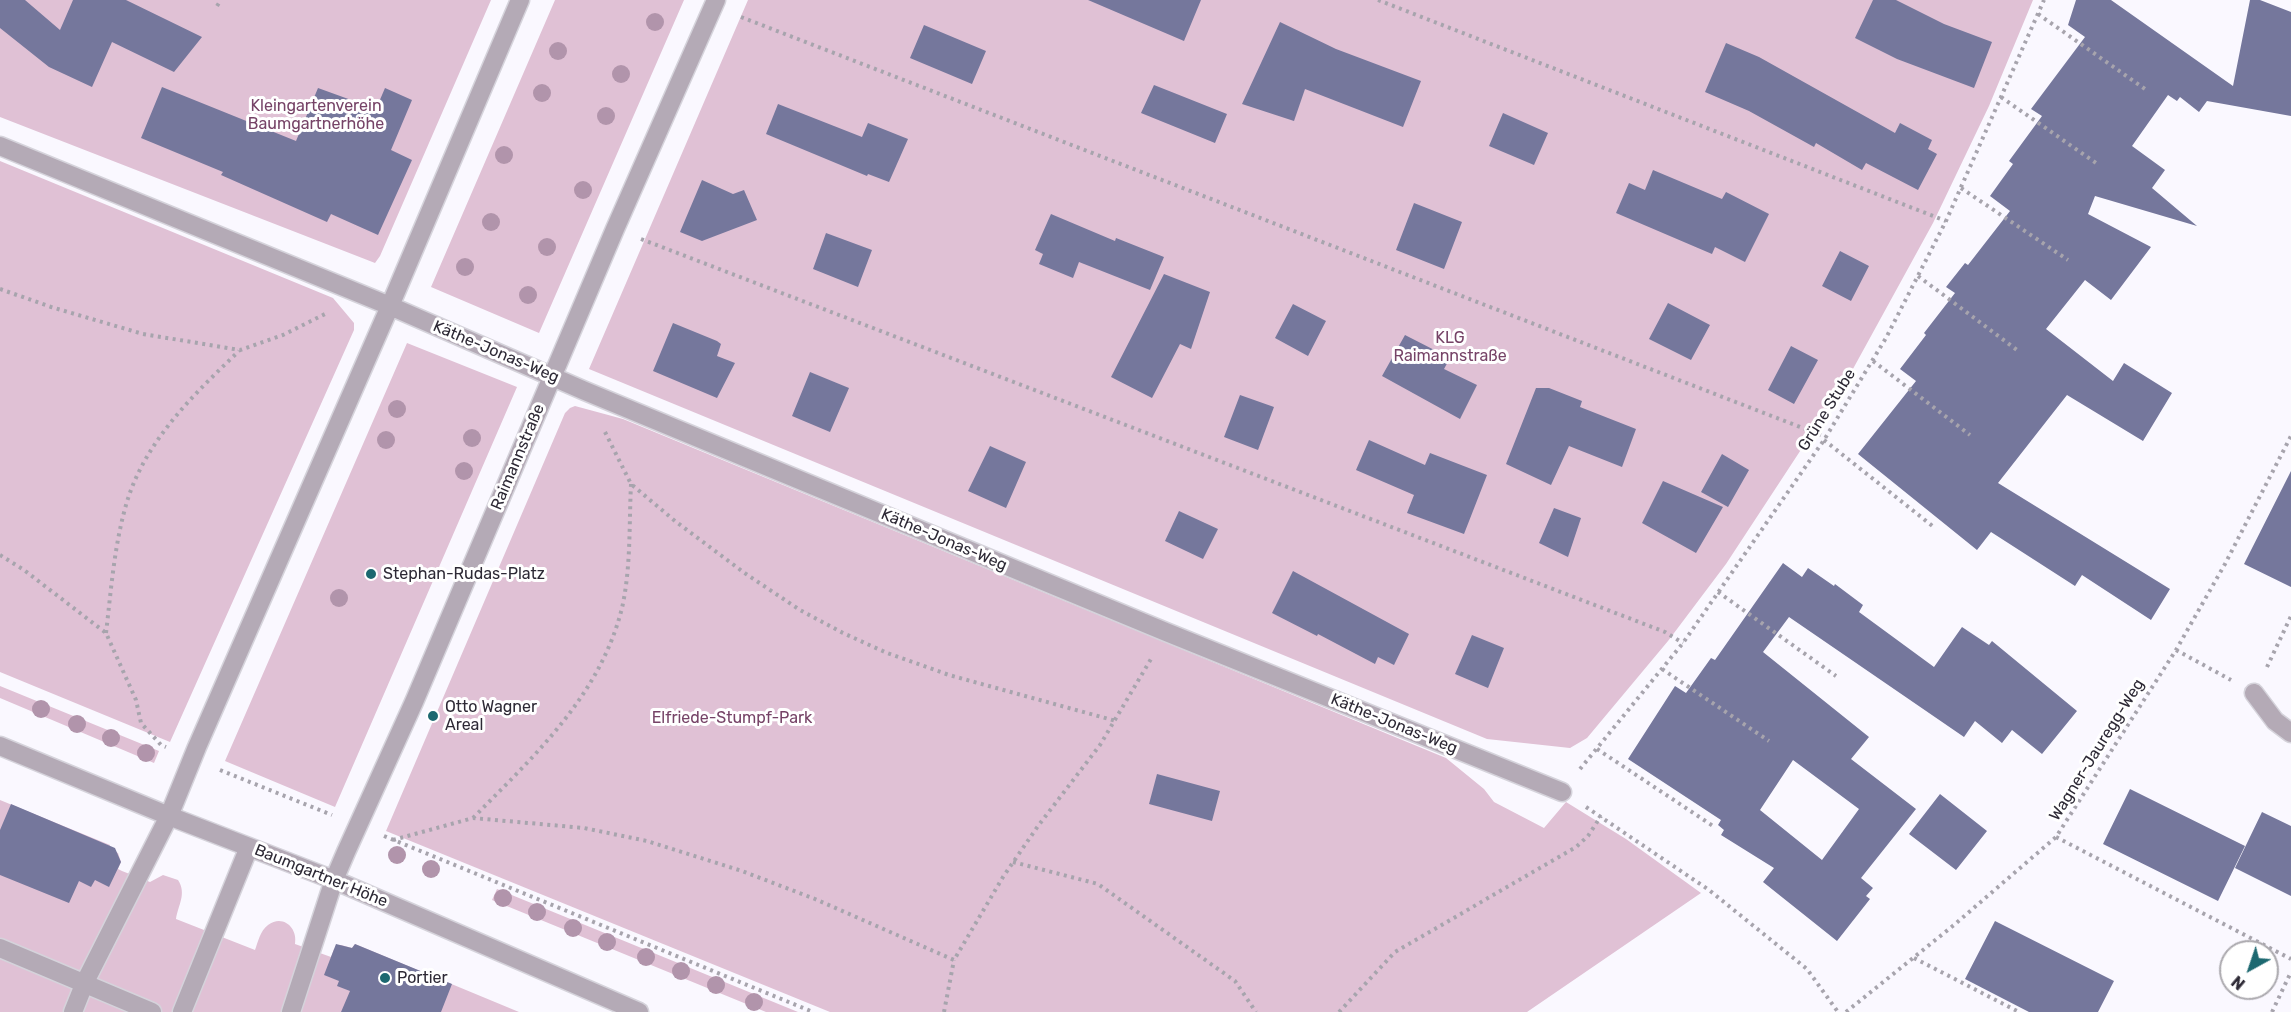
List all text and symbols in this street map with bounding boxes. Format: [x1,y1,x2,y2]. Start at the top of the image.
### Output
park label: Kleingartenverein Baumgartnerhöhe [248,96,384,134]
street label: Käthe-Jonas-Weg [430,317,562,387]
park label: KLG Raimannstraße [1393,328,1507,366]
street label: Grüne Stube [1794,365,1860,455]
street label: Raimannstraße [487,401,549,513]
street label: Käthe-Jonas-Weg [878,505,1010,575]
place label: Stephan-Rudas-Platz [383,564,545,584]
marker: Stephan-Rudas-Platz [364,567,378,581]
street label: Wagner-Jauregg-Weg [2046,676,2148,824]
street label: Käthe-Jonas-Weg [1328,690,1460,758]
place label: Otto Wagner Areal [445,697,537,735]
park label: Elfriede-Stumpf-Park [652,708,812,728]
marker: Otto Wagner Areal [426,709,440,723]
street label: Baumgartner Höhe [252,840,390,912]
north arrow [2219,940,2279,1000]
place label: Portier [397,968,448,988]
marker: Portier [378,971,392,985]
text: N [2228,972,2249,994]

